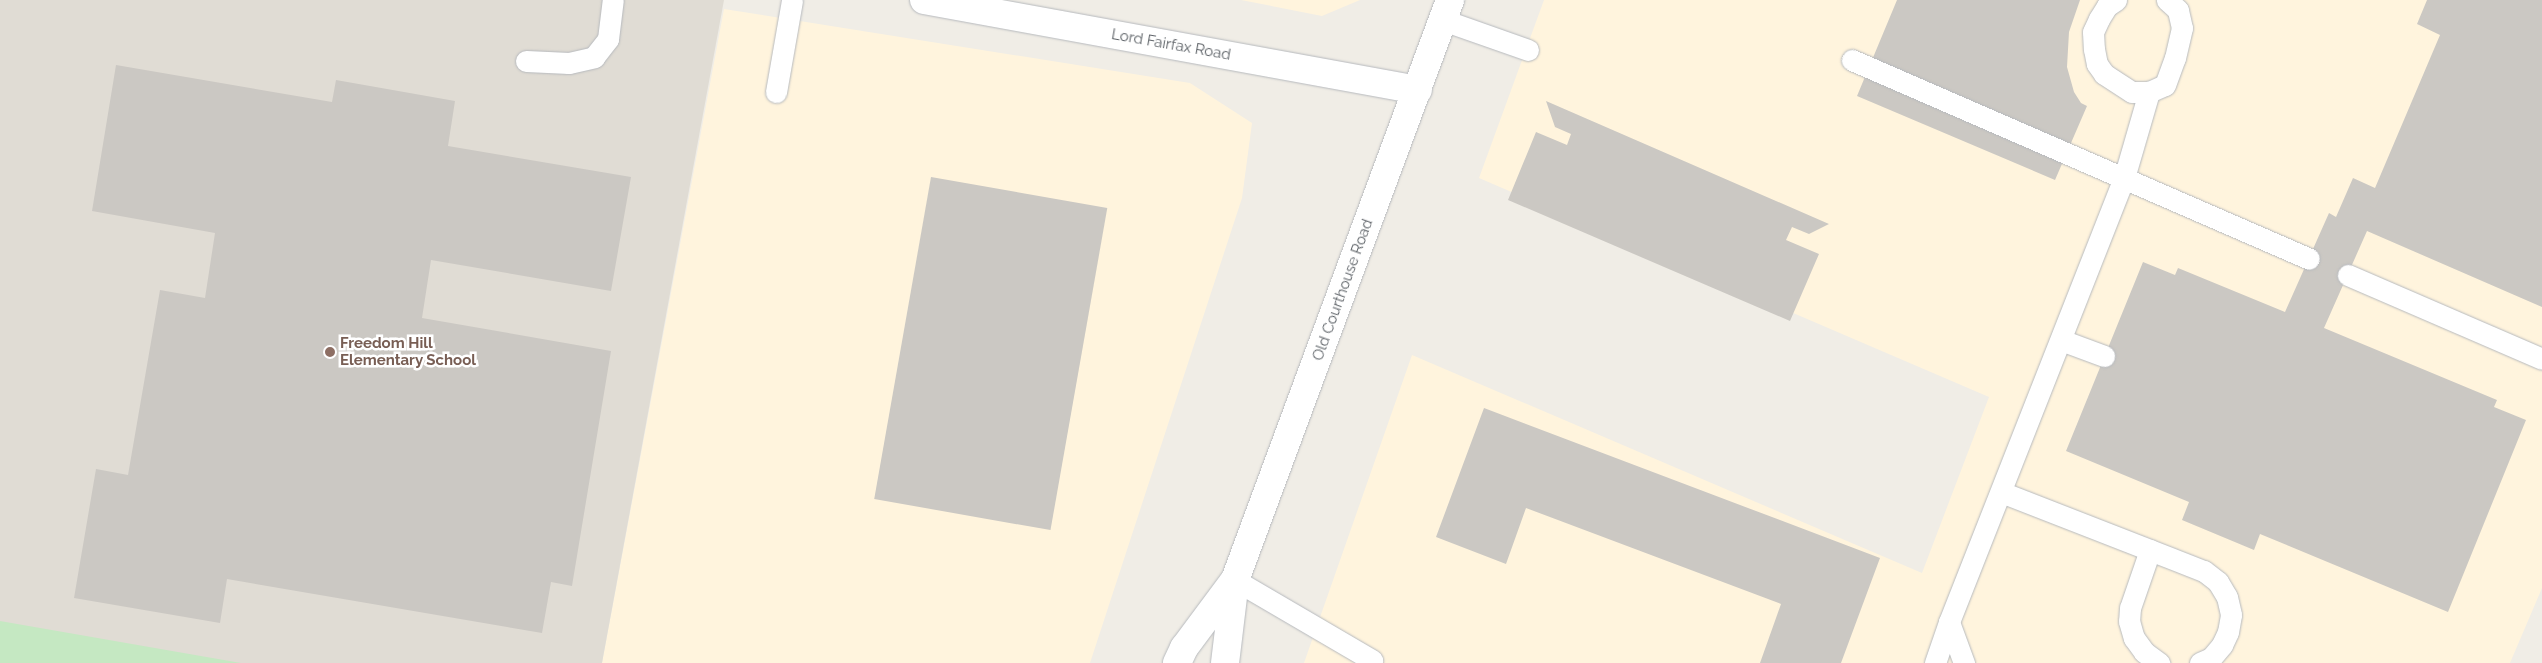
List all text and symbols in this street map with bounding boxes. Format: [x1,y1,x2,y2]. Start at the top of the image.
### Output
street label: Lord Fairfax Road [1110,26,1232,64]
street label: Old Courthouse Road [1309,217,1377,363]
place label: Freedom Hill Elementary School [340,334,476,369]
marker: Freedom Hill Elementary School [324,346,336,358]

